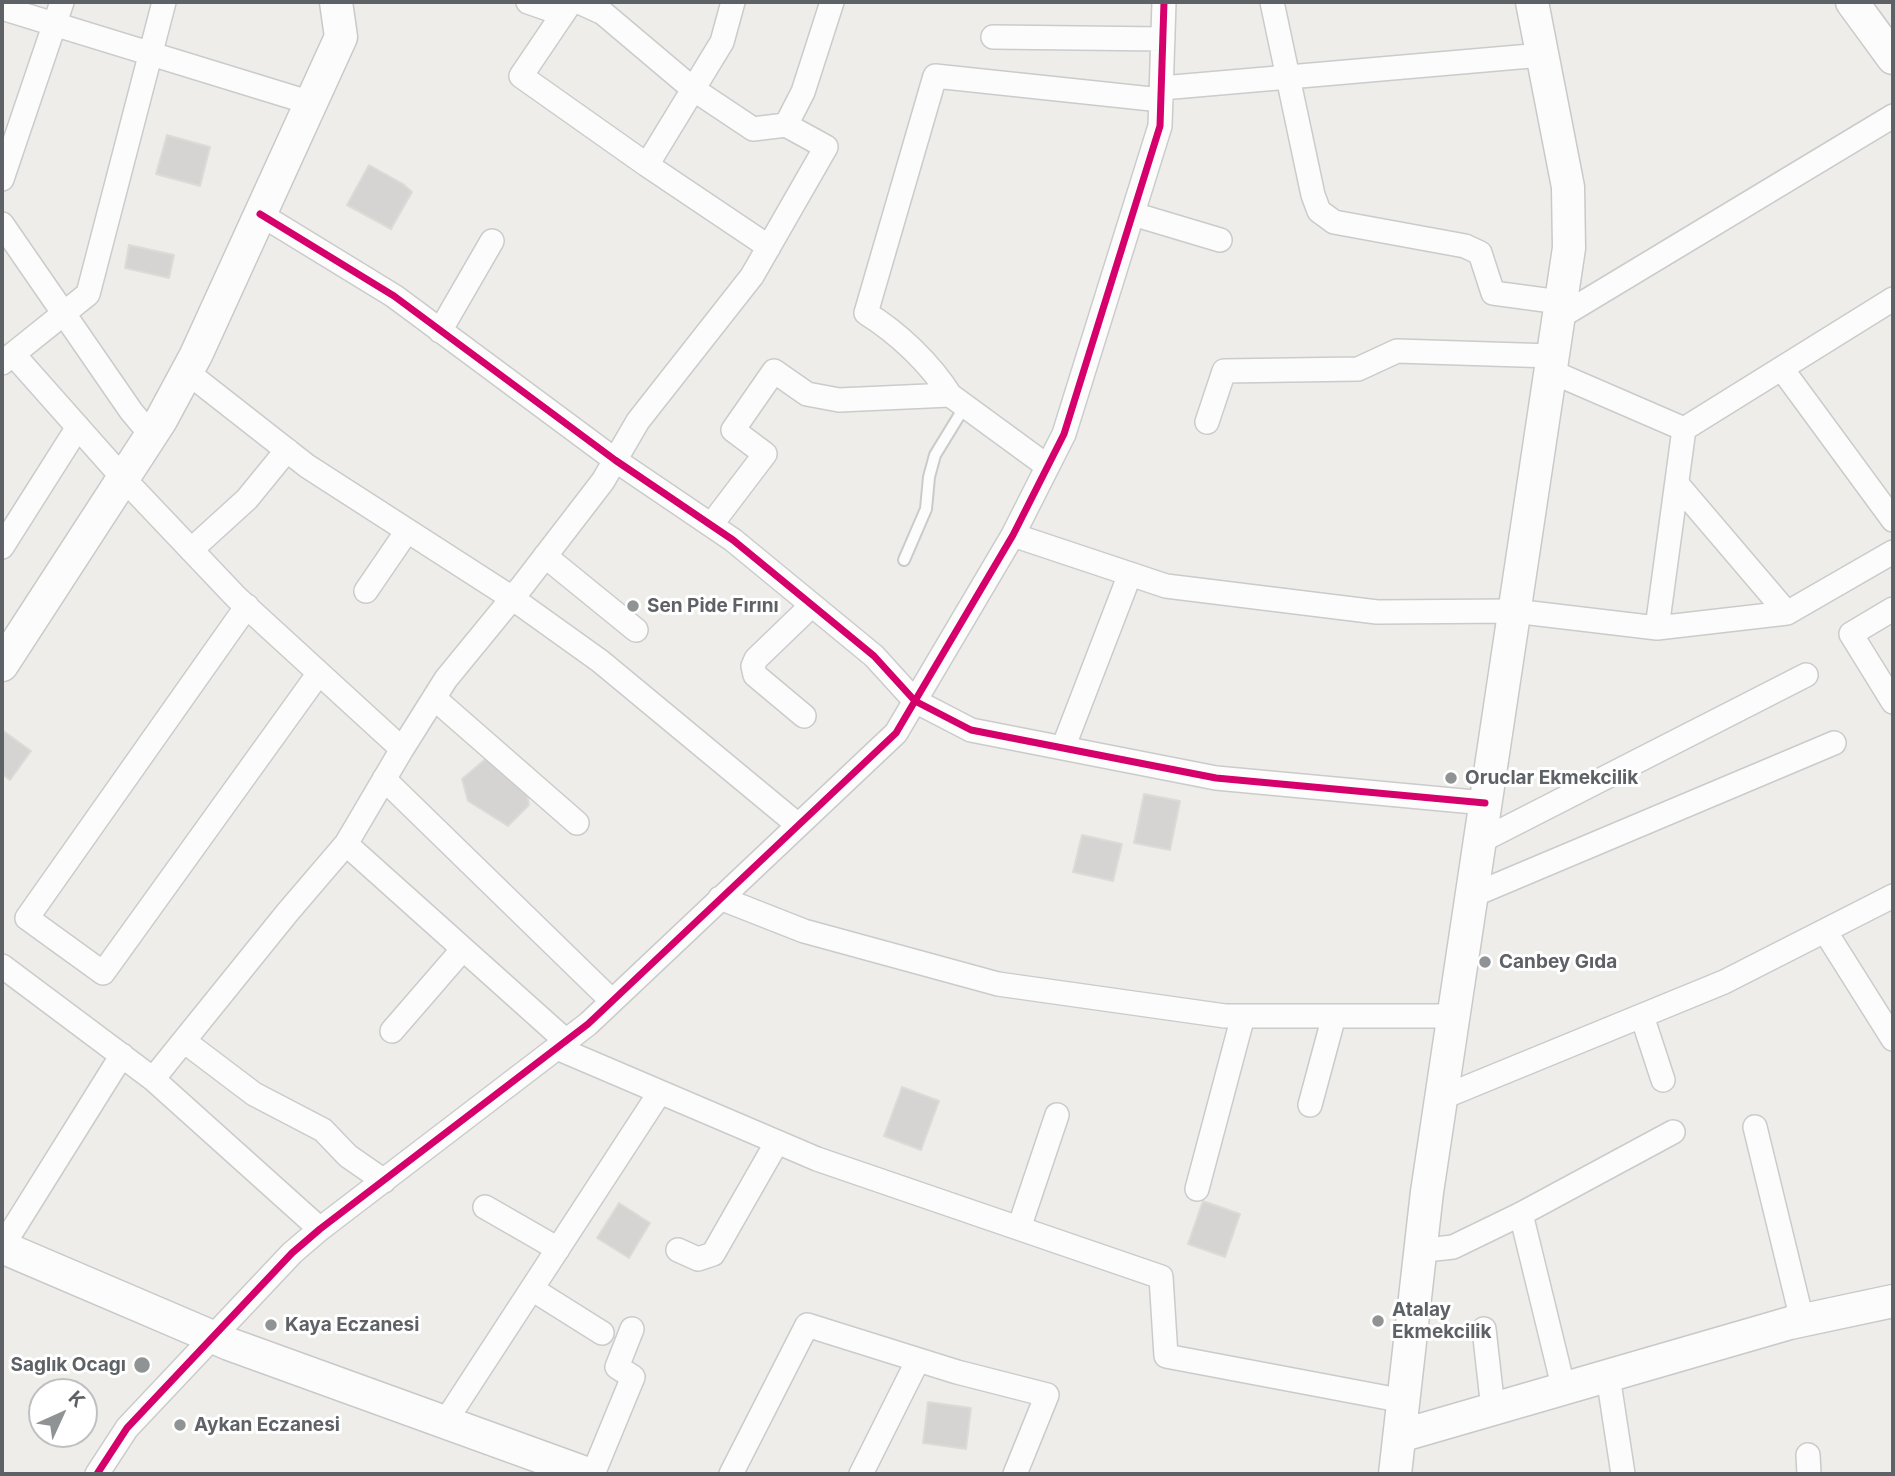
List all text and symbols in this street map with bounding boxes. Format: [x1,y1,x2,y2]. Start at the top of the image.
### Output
place label: Sen Pide Fırını [647,595,779,617]
marker: Sen Pide Fırını [625,598,641,614]
place label: Oruclar Ekmekcilik [1465,767,1638,789]
marker: Oruclar Ekmekcilik [1443,770,1459,786]
place label: Canbey Gıda [1499,951,1617,973]
marker: Canbey Gıda [1477,954,1493,970]
place label: Atalay Ekmekcilik [1392,1299,1491,1343]
marker: Atalay Ekmekcilik [1370,1313,1386,1329]
place label: Kaya Eczanesi [285,1314,419,1336]
marker: Kaya Eczanesi [263,1317,279,1333]
place label: Saglık Ocagı [11,1354,126,1376]
marker: Saglık Ocagı [132,1355,152,1375]
north arrow [28,1378,98,1448]
text: K [64,1386,90,1412]
place label: Aykan Eczanesi [194,1414,340,1436]
marker: Aykan Eczanesi [172,1417,188,1433]

